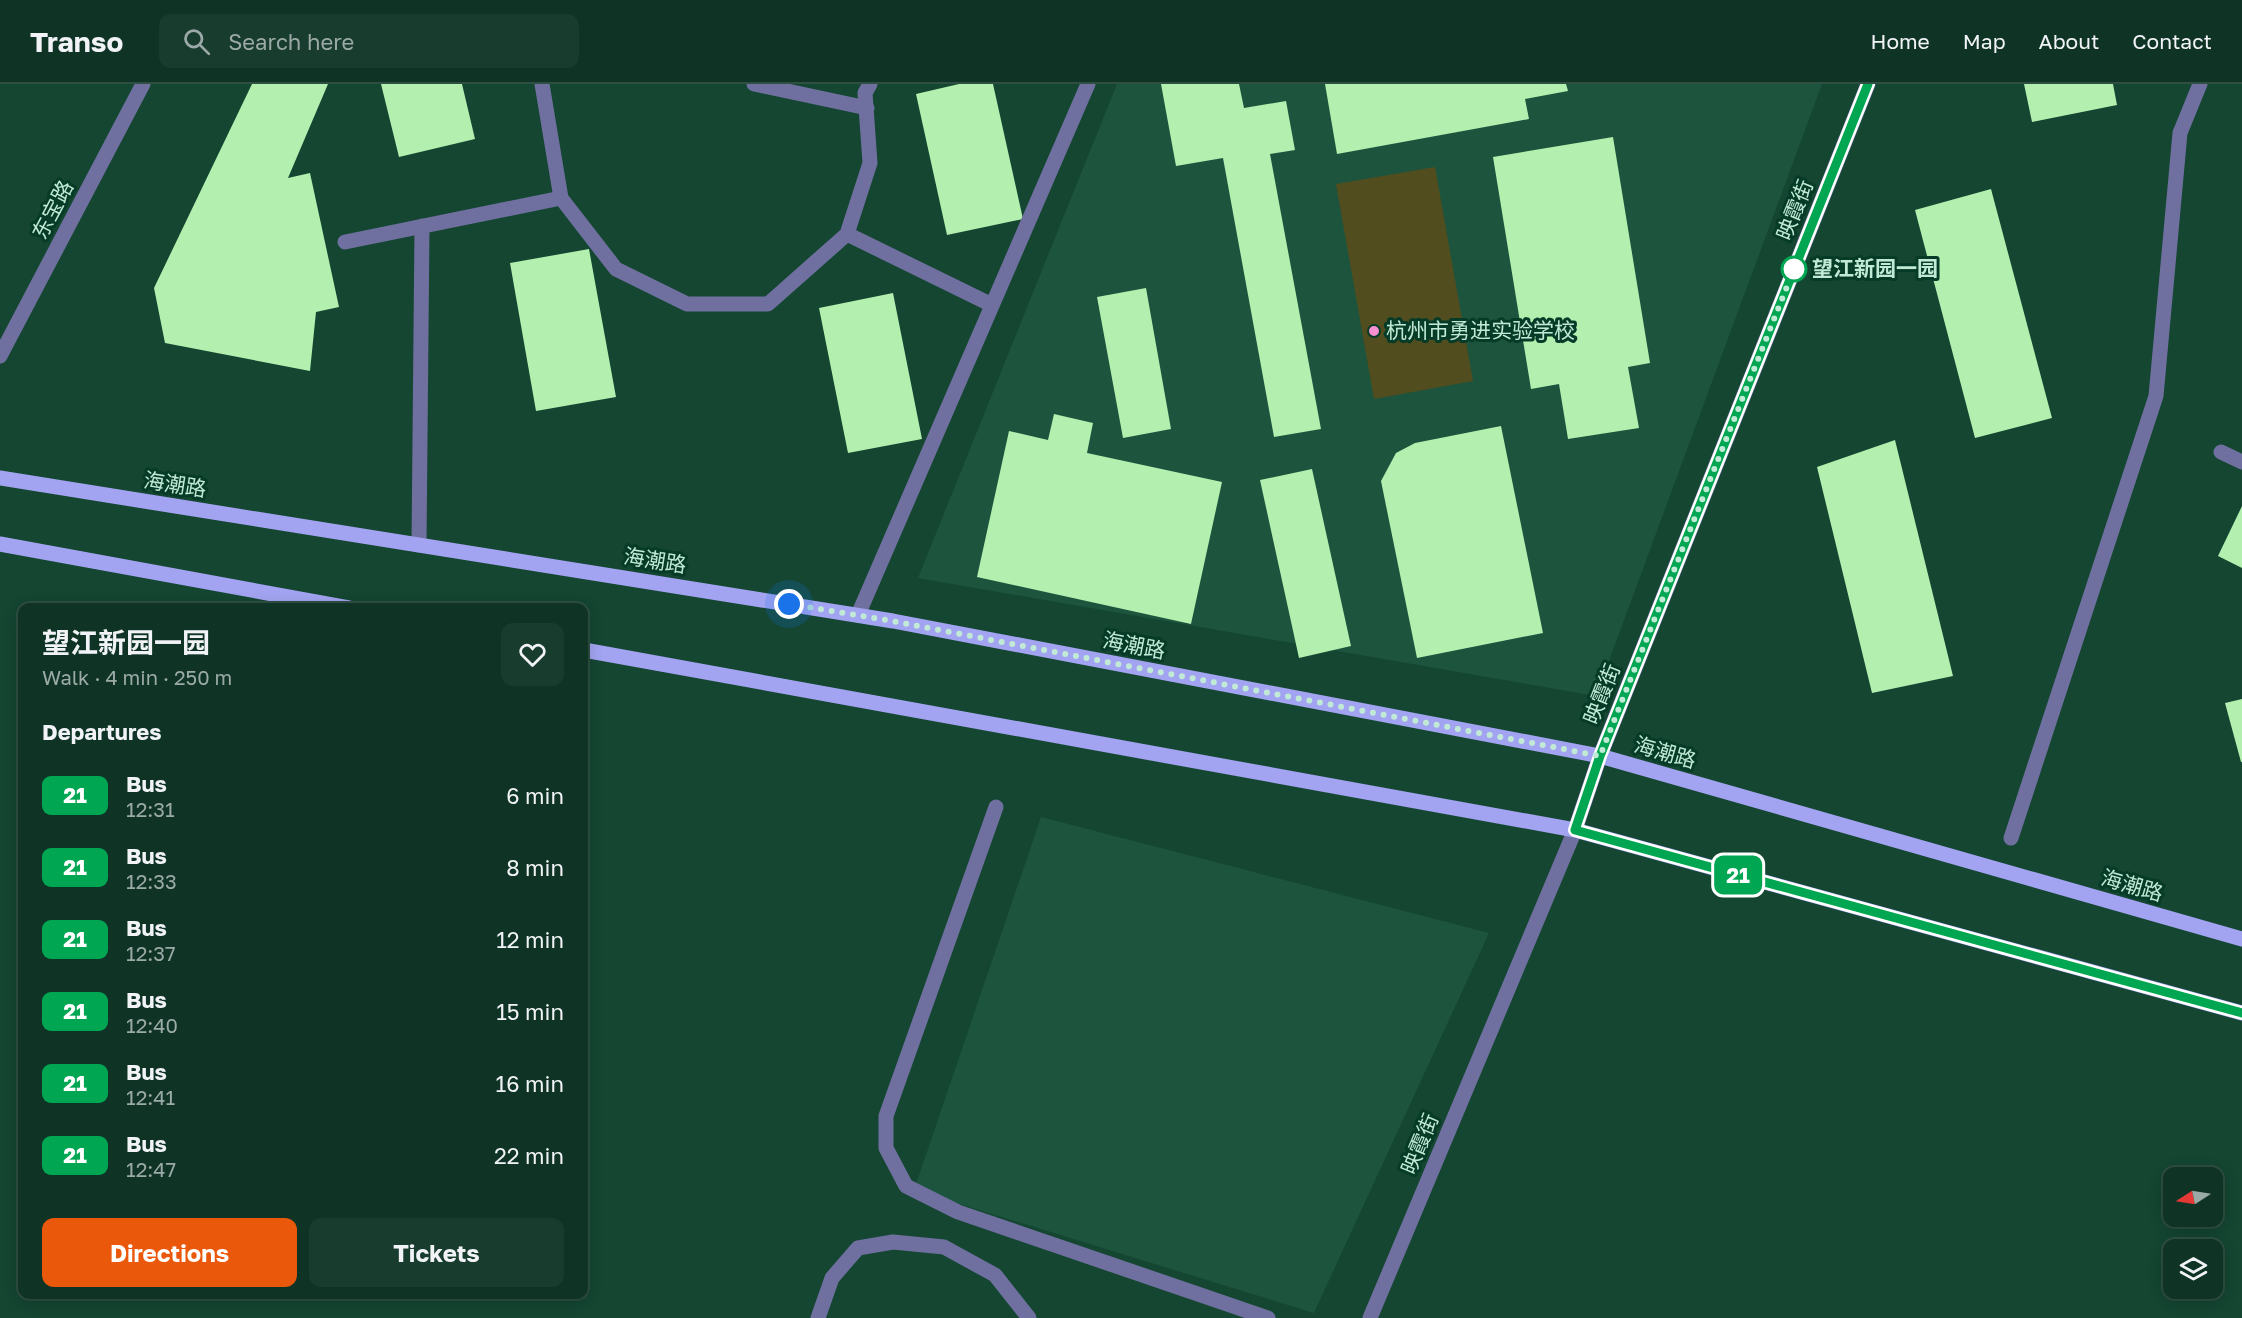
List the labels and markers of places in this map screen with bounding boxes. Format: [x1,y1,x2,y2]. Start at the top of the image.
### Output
place label: 望江新园一园 [1812,255,1938,281]
marker: 望江新园一园 [1781,256,1807,282]
place label: 杭州市勇进实验学校 [1386,317,1575,343]
marker: 杭州市勇进实验学校 [1367,324,1381,338]

